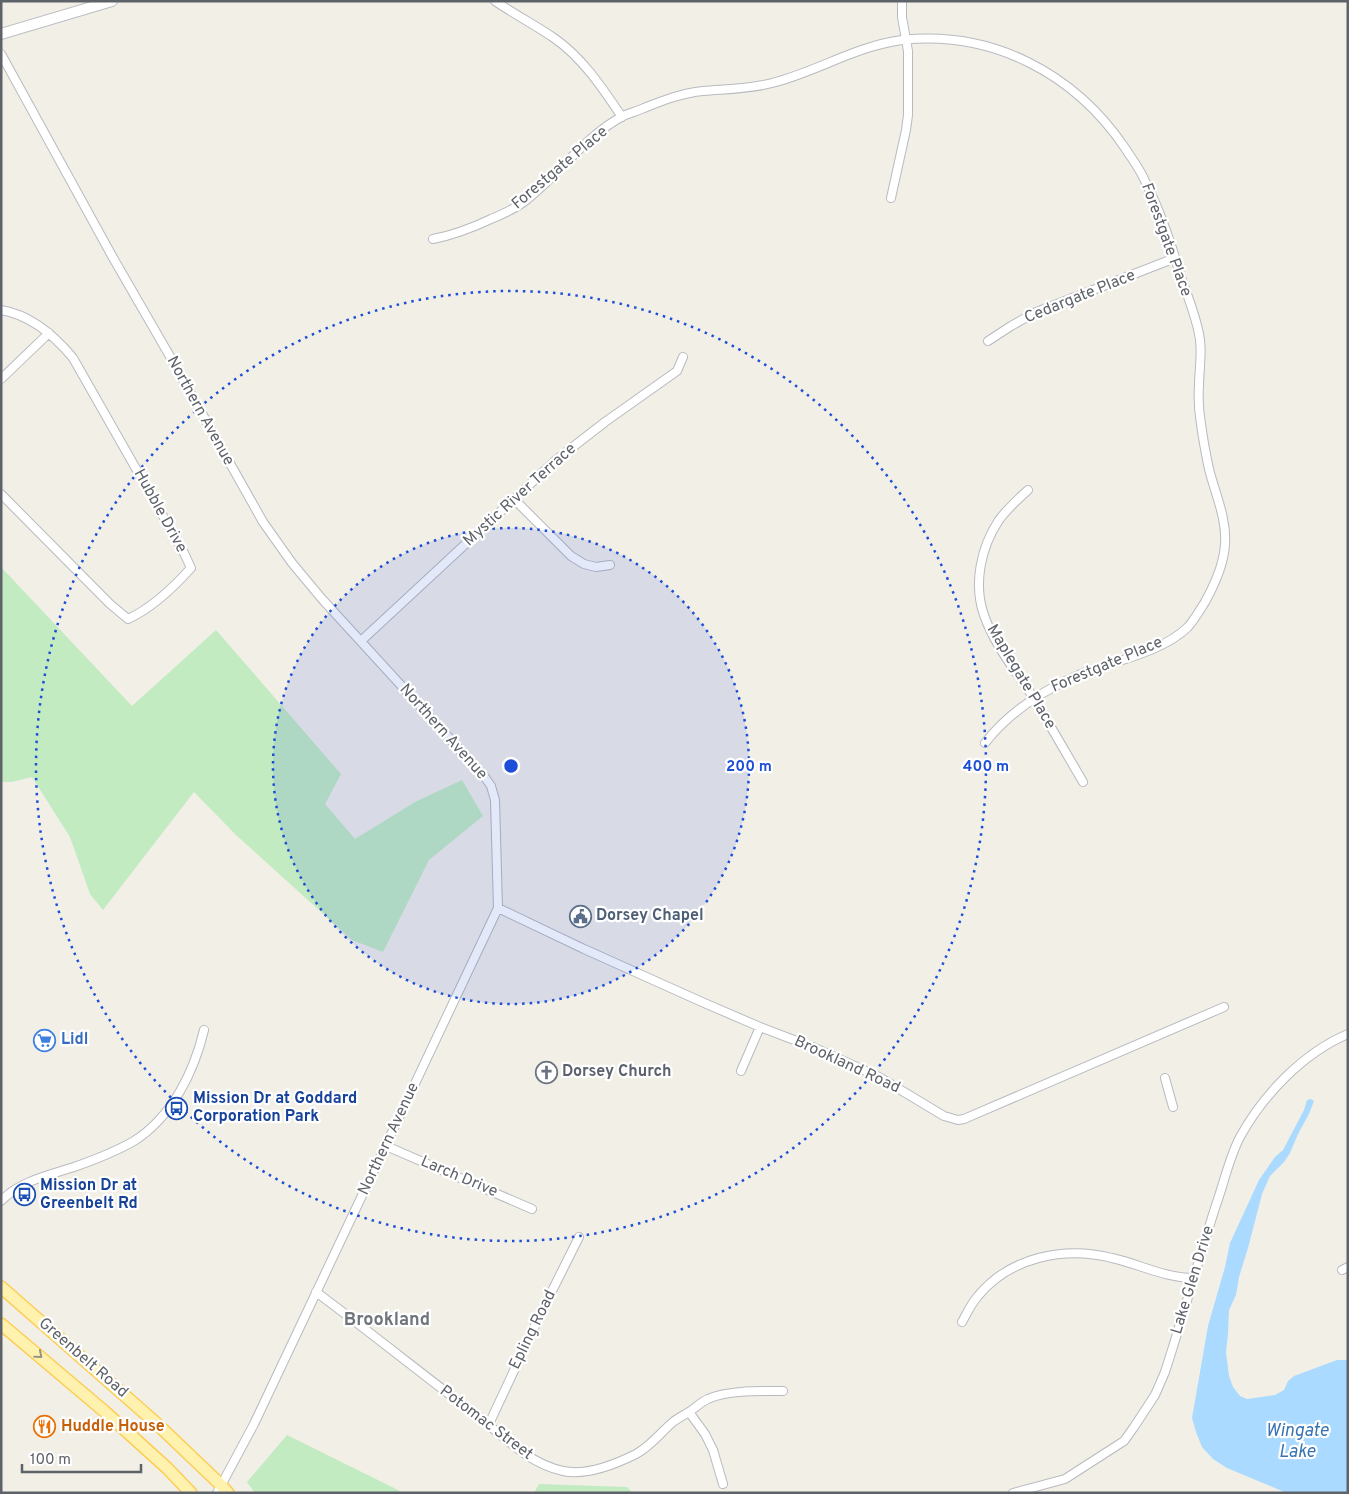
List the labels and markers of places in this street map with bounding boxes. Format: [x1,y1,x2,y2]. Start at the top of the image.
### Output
centre of rings [502,757,520,775]
public building icon: Dorsey Chapel [568,904,592,928]
place label: Dorsey Chapel [596,906,704,926]
supermarket icon: Lidl [33,1028,57,1052]
place label: Lidl [61,1030,88,1050]
church icon: Dorsey Church [534,1060,558,1084]
place label: Dorsey Church [562,1062,672,1082]
place label: Mission Dr at Goddard Corporation Park [193,1089,357,1127]
bus stop icon: Mission Dr at Goddard Corporation Park [165,1096,189,1120]
place label: Mission Dr at Greenbelt Rd [40,1176,138,1214]
bus stop icon: Mission Dr at Greenbelt Rd [12,1183,36,1207]
restaurant icon: Huddle House [33,1415,57,1439]
place label: Huddle House [61,1417,165,1437]

